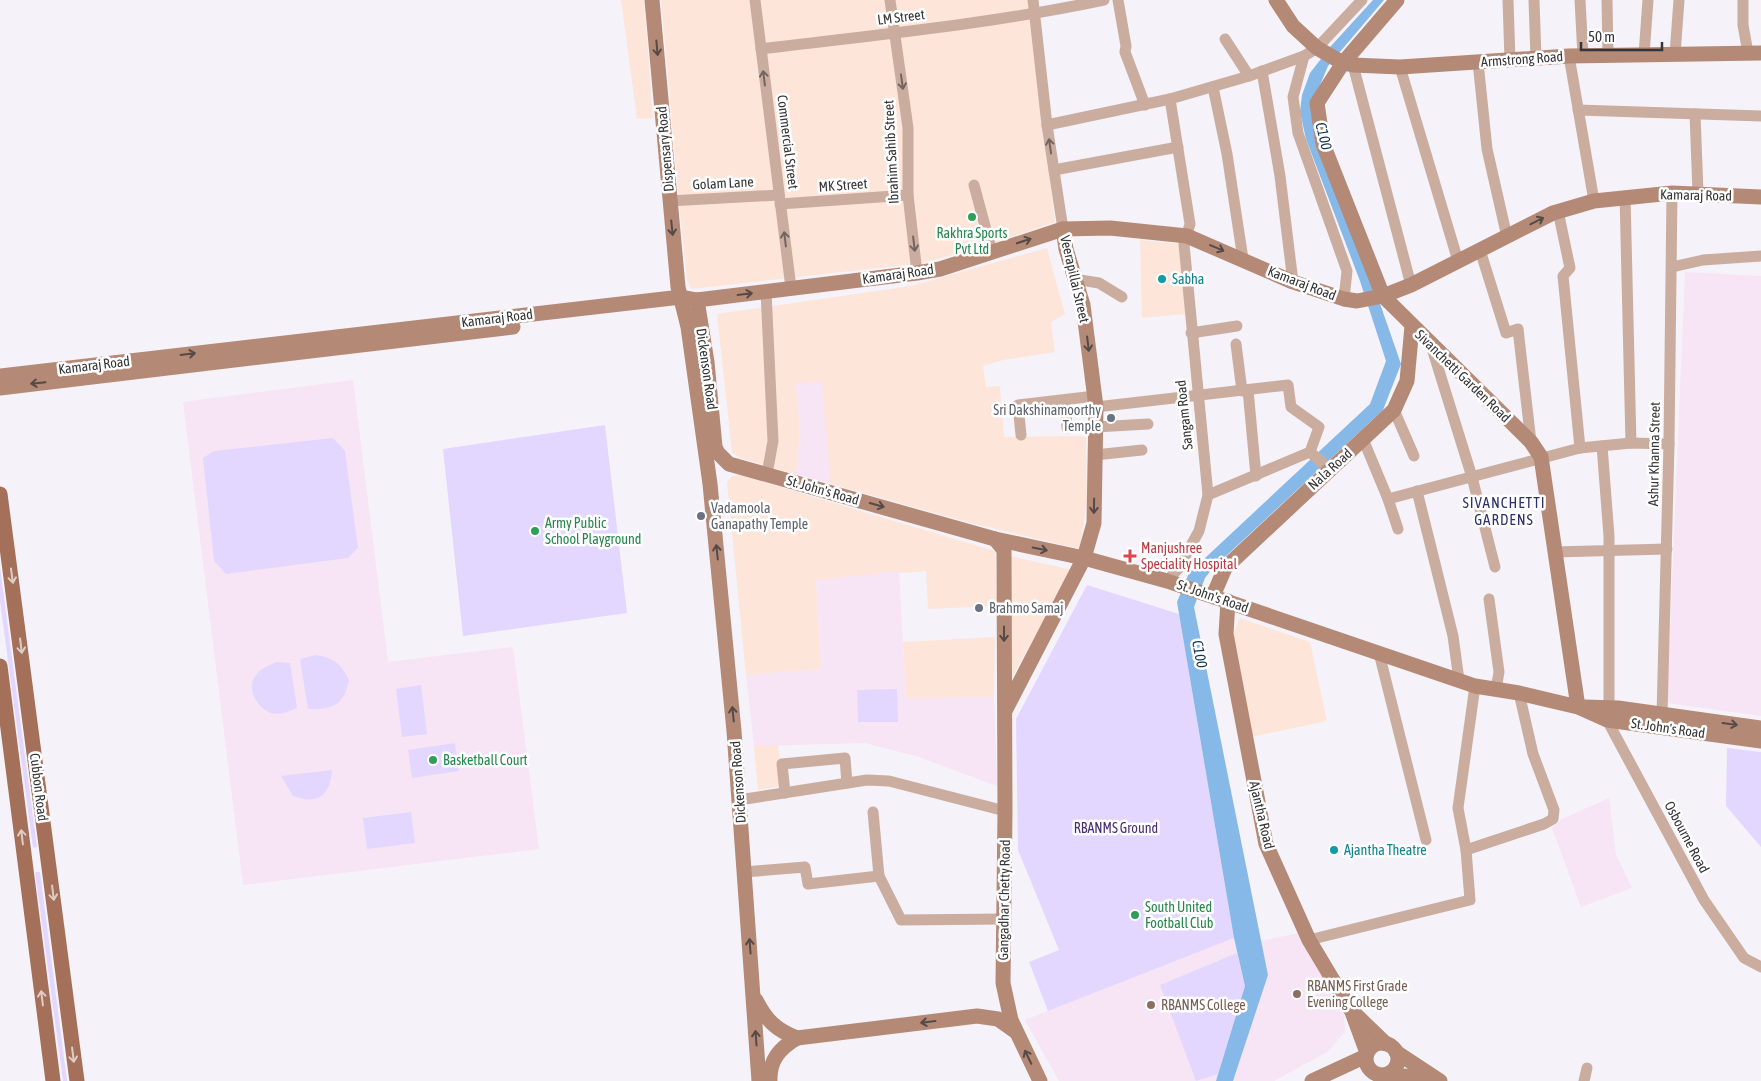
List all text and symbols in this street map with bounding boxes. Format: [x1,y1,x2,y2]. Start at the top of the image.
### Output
street label: LM Street [876,6,926,28]
scale bar [1581,20,1662,52]
text: 50 m [1588,28,1615,45]
one-way arrow [653,40,662,56]
street label: Armstrong Road [1480,48,1564,70]
one-way arrow [759,71,769,87]
one-way arrow [897,74,907,90]
street label: Commercial Street [774,94,802,190]
street label: Ibrahim Sahib Street [880,100,902,204]
street label: Dispensary Road [653,106,677,192]
water label: C100 [1312,120,1336,152]
one-way arrow [1045,138,1055,154]
street label: Golam Lane [692,173,754,193]
street label: MK Street [818,175,868,195]
street label: Kamaraj Road [1660,186,1732,204]
marker: Rakhra Sports Pvt Ltd [966,211,978,223]
one-way arrow [1529,216,1544,225]
one-way arrow [667,220,677,236]
place label: Rakhra Sports Pvt Ltd [937,225,1007,257]
one-way arrow [780,232,790,248]
street label: Veerapillai Street [1057,234,1093,324]
one-way arrow [909,235,919,251]
one-way arrow [1016,236,1031,245]
one-way arrow [1209,244,1224,254]
street label: Kamaraj Road [861,261,935,287]
street label: Kamaraj Road [1266,263,1338,303]
place label: Sabha [1172,271,1204,287]
marker: Sabha [1156,273,1168,285]
one-way arrow [737,289,753,299]
street label: Kamaraj Road [460,306,534,330]
street label: Sivanchetti Garden Road [1412,326,1514,426]
street label: Dickenson Road [693,327,721,411]
one-way arrow [1083,336,1093,352]
one-way arrow [179,349,195,359]
street label: Kamaraj Road [57,353,131,377]
one-way arrow [31,378,47,388]
street label: Sangam Road [1172,379,1196,451]
place label: Sri Dakshinamoorthy Temple [993,402,1101,434]
street label: Ashur Khanna Street [1645,402,1663,506]
marker: Sri Dakshinamoorthy Temple [1105,412,1117,424]
street label: Nala Road [1305,445,1355,493]
street label: St. John's Road [785,472,861,508]
district label: SIVANCHETTI GARDENS [1462,494,1546,528]
one-way arrow [1089,498,1099,514]
place label: Vadamoola Ganapathy Temple [711,500,808,532]
one-way arrow [869,501,885,511]
marker: Vadamoola Ganapathy Temple [695,510,707,522]
place label: Army Public School Playground [545,515,641,547]
marker: Army Public School Playground [529,525,541,537]
place label: Manjushree Speciality Hospital [1141,540,1237,572]
one-way arrow [712,544,722,560]
one-way arrow [1031,544,1047,554]
marker: Manjushree Speciality Hospital [1123,549,1137,563]
one-way arrow [7,568,17,584]
street label: St. John's Road [1175,576,1251,616]
place label: Brahmo Samaj [989,600,1064,616]
marker: Brahmo Samaj [973,602,985,614]
one-way arrow [999,625,1009,641]
one-way arrow [16,637,26,653]
water label: C100 [1189,639,1211,669]
one-way arrow [728,706,738,722]
street label: St. John's Road [1630,715,1706,741]
one-way arrow [1722,719,1738,729]
street label: Dickenson Road [727,740,749,824]
street label: Cubbon Road [27,752,51,822]
place label: Basketball Court [443,752,528,768]
marker: Basketball Court [427,754,439,766]
street label: Ajantha Road [1246,779,1278,851]
street label: Osbourne Road [1661,798,1713,876]
park label: RBANMS Ground [1074,820,1158,836]
one-way arrow [17,829,27,845]
street label: Gangadhar Chetty Road [995,839,1013,961]
place label: Ajantha Theatre [1344,842,1427,858]
marker: Ajantha Theatre [1328,844,1340,856]
one-way arrow [48,885,58,901]
place label: South United Football Club [1145,899,1214,931]
marker: South United Football Club [1129,909,1141,921]
one-way arrow [745,938,754,954]
place label: RBANMS First Grade Evening College [1307,978,1408,1010]
marker: RBANMS First Grade Evening College [1291,988,1303,1000]
one-way arrow [37,990,47,1006]
place label: RBANMS College [1161,997,1246,1013]
marker: RBANMS College [1145,999,1157,1011]
one-way arrow [921,1017,937,1027]
one-way arrow [752,1030,761,1046]
one-way arrow [68,1046,78,1062]
one-way arrow [1023,1050,1033,1065]

